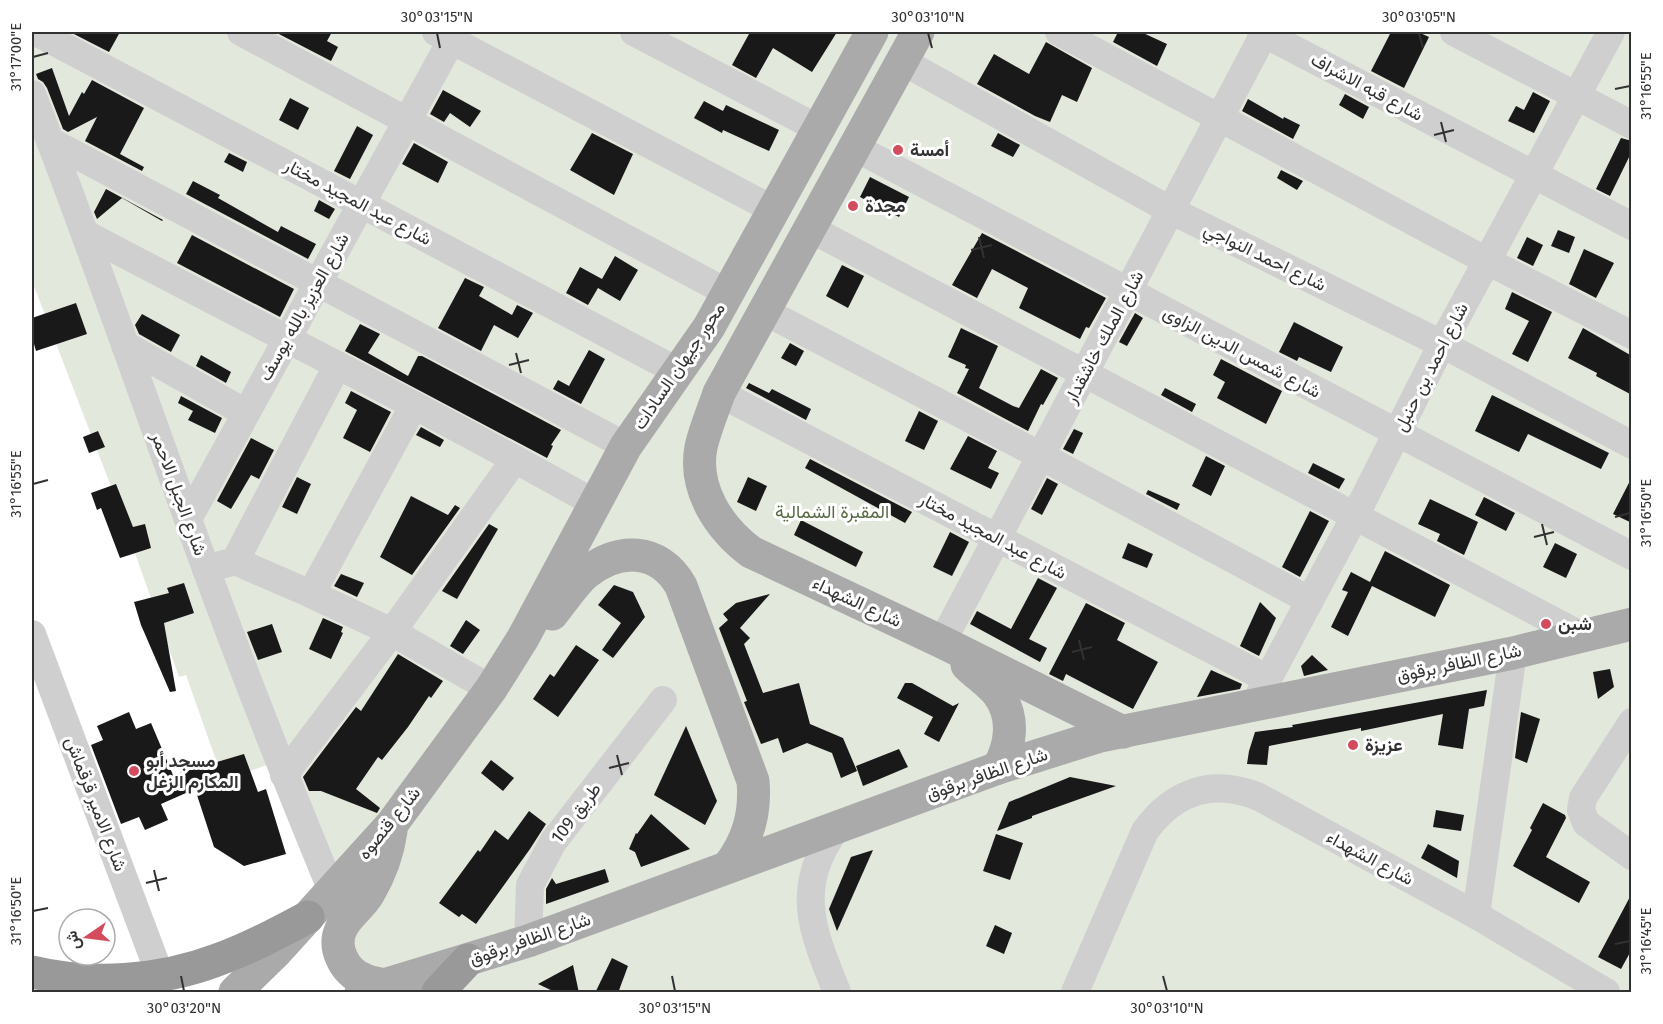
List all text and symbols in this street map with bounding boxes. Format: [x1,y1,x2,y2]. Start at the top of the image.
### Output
text: 30°03'15"N [401,8,473,26]
text: 30°03'10"N [891,8,965,26]
text: 30°03'05"N [1382,8,1456,26]
text: 31°17'00"E [7,23,25,91]
street label: شارع قبه الاشراف [1307,48,1427,127]
text: 31°16'55"E [1637,52,1655,120]
place label: أمسة [910,139,950,161]
marker: أمسة [891,143,905,157]
street label: شارع عبد المجيد مختار [279,153,435,251]
place label: مجدة [865,195,906,217]
marker: مجدة [846,199,860,213]
street label: شارع احمد النواجي [1199,218,1330,300]
street label: شارع العزيز بالله يوسف [254,229,355,385]
street label: شارع الملك خاشقدار [1059,267,1149,409]
street label: محور جيهان السادات [628,298,730,434]
street label: شارع احمد بن حنبل [1389,299,1474,435]
street label: شارع شمس الدين الزاوى [1159,301,1325,404]
street label: شارع الجبل الاحمر [145,428,211,559]
text: 31°16'55"E [7,450,25,518]
text: 31°16'50"E [1637,479,1655,547]
street label: شارع عبد المجيد مختار [914,487,1070,585]
park label: المقبرة الشمالية [775,501,889,523]
street label: شارع الشهداء [809,572,905,633]
place label: شبن [1558,613,1592,635]
marker: شبن [1539,617,1553,631]
street label: شارع الظافر برقوق [1395,639,1524,688]
street label: شارع الامير قرقماش [59,734,132,875]
place label: عزيزة [1365,734,1403,756]
marker: عزيزة [1346,738,1360,752]
street label: شارع الظافر برقوق [923,743,1051,806]
place label: مسجد أبو المكارم الزغل [146,750,239,794]
marker: مسجد أبو المكارم الزغل [127,764,141,778]
street label: طريق 109 [546,778,606,848]
street label: شارع قنصوه [353,782,426,864]
street label: شارع الشهداء [1322,826,1417,891]
text: 31°16'50"E [7,877,25,945]
north arrow [57,907,117,967]
text: 31°16'45"E [1637,907,1655,975]
street label: شارع الظافر برقوق [466,908,594,971]
text: ش [61,929,84,952]
text: 30°03'20"N [147,999,221,1017]
text: 30°03'15"N [639,999,711,1017]
text: 30°03'10"N [1130,999,1204,1017]

